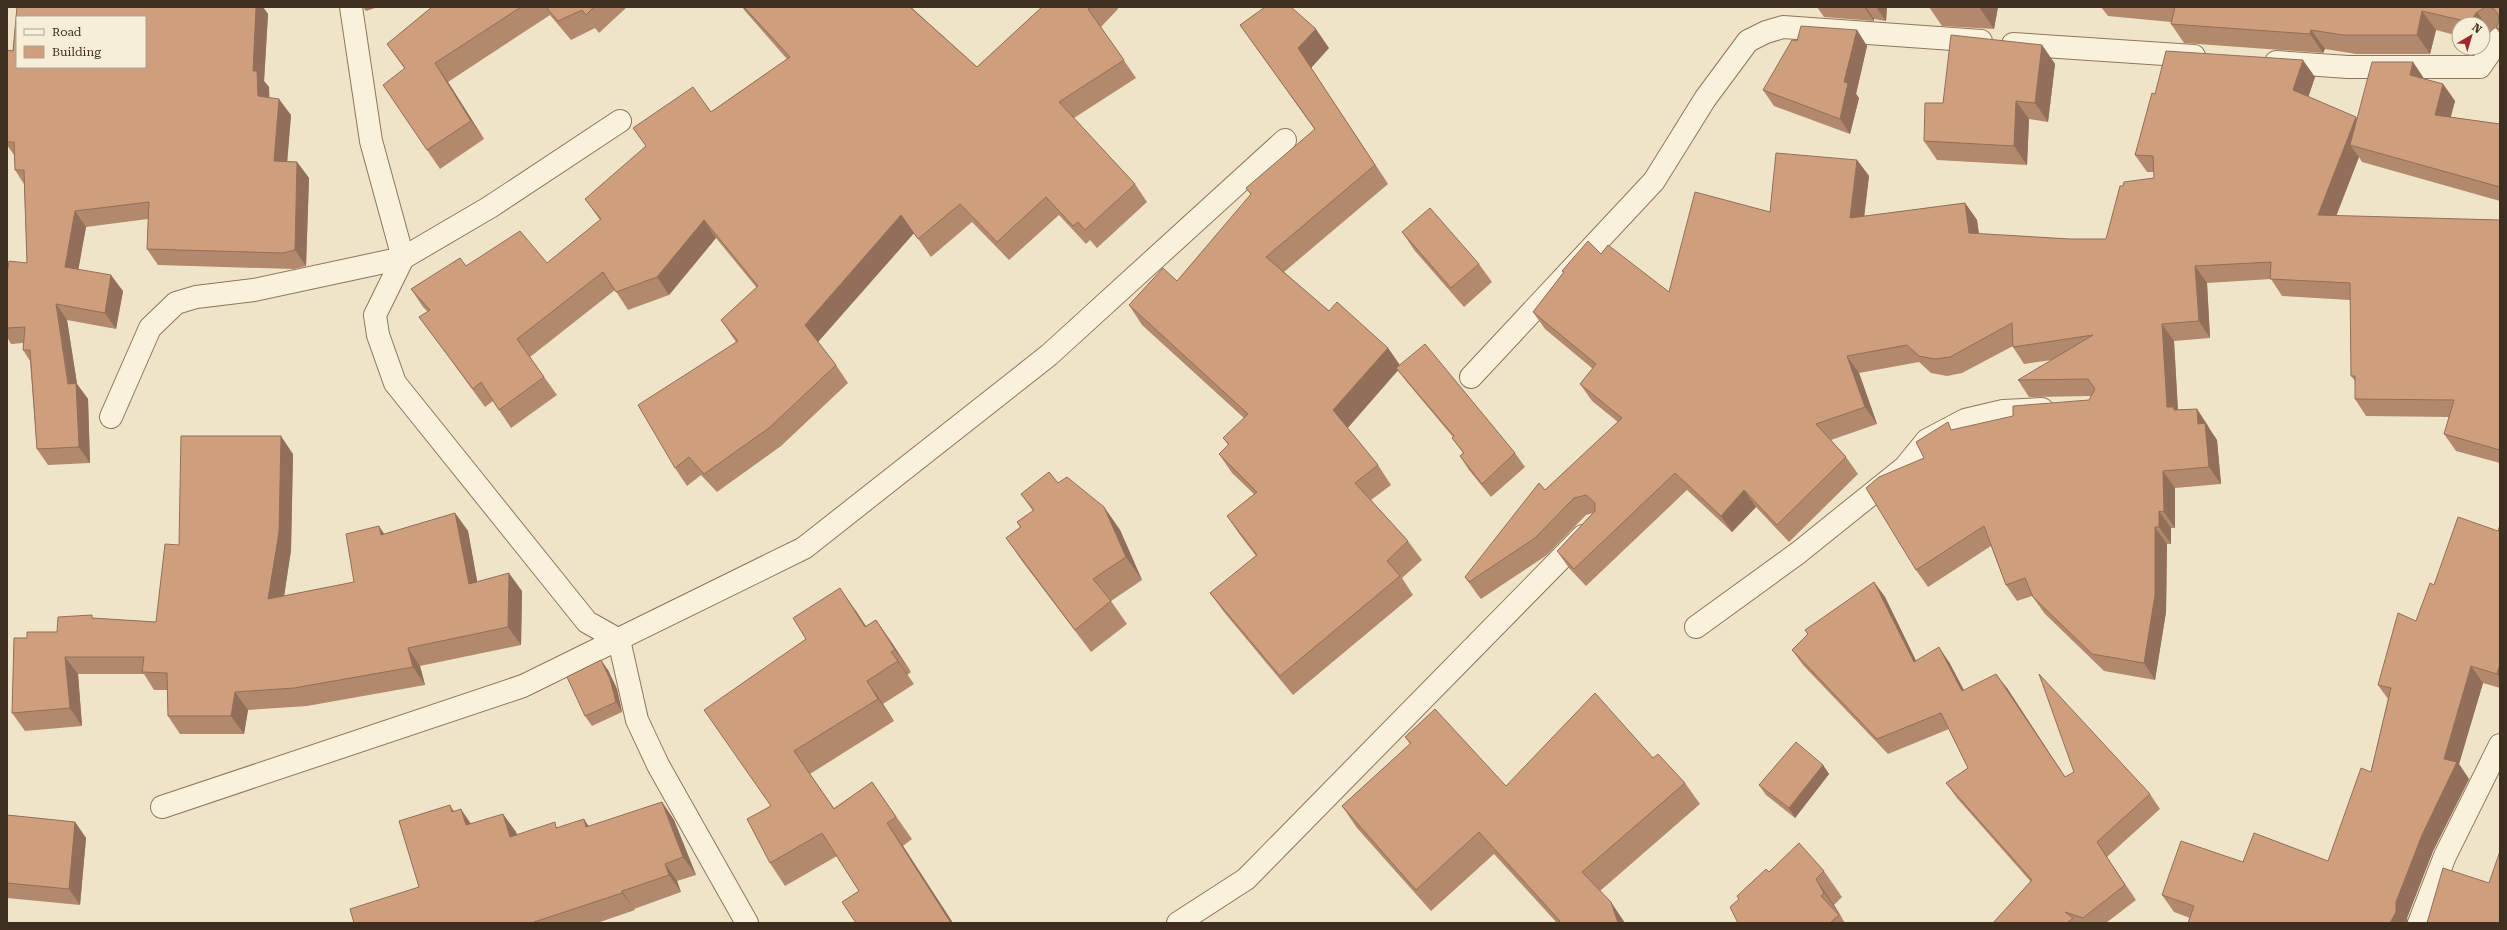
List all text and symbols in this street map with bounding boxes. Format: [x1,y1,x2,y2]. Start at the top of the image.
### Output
legend [16,16,146,68]
north arrow [2451,16,2491,56]
text: N [2470,21,2485,37]
text: Road [52,25,82,39]
text: Building [52,45,101,59]

